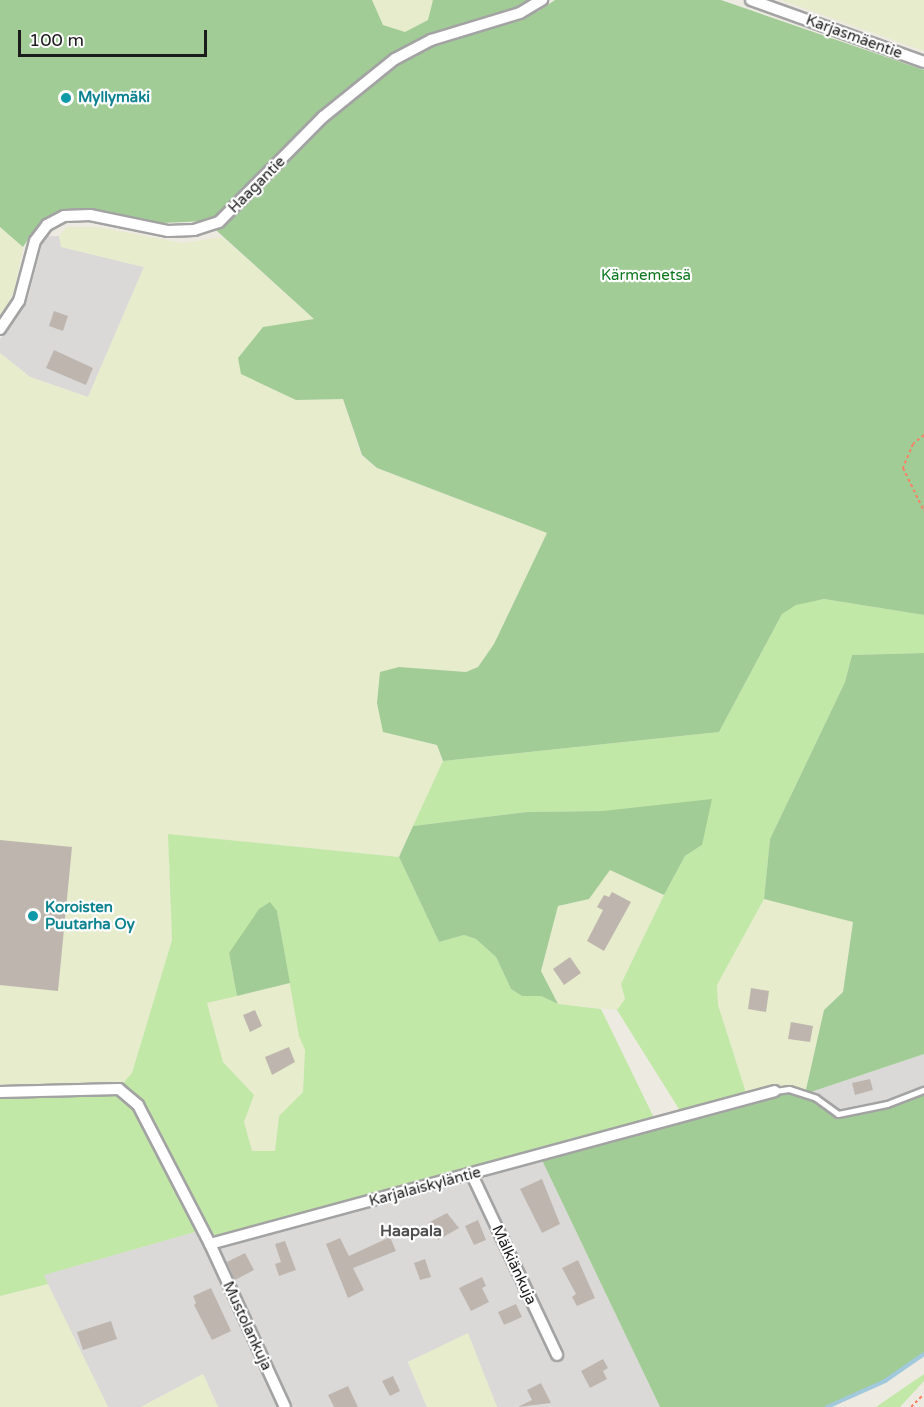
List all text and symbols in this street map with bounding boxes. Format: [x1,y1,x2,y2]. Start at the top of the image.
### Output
street label: Karjasmäentie [803,11,905,63]
scale bar [21,18,210,56]
text: 100 m [29,29,84,51]
place label: Myllymäki [78,89,150,107]
marker: Myllymäki [59,91,73,105]
street label: Haagantie [225,153,289,217]
park label: Kärmemetsä [601,267,691,285]
place label: Koroisten Puutarha Oy [45,898,135,933]
marker: Koroisten Puutarha Oy [26,909,40,923]
street label: Karjalaiskyläntie [367,1163,483,1211]
district label: Haapala [380,1221,442,1241]
street label: Mälkiänkuja [488,1222,540,1308]
street label: Mustolankuja [219,1279,275,1373]

